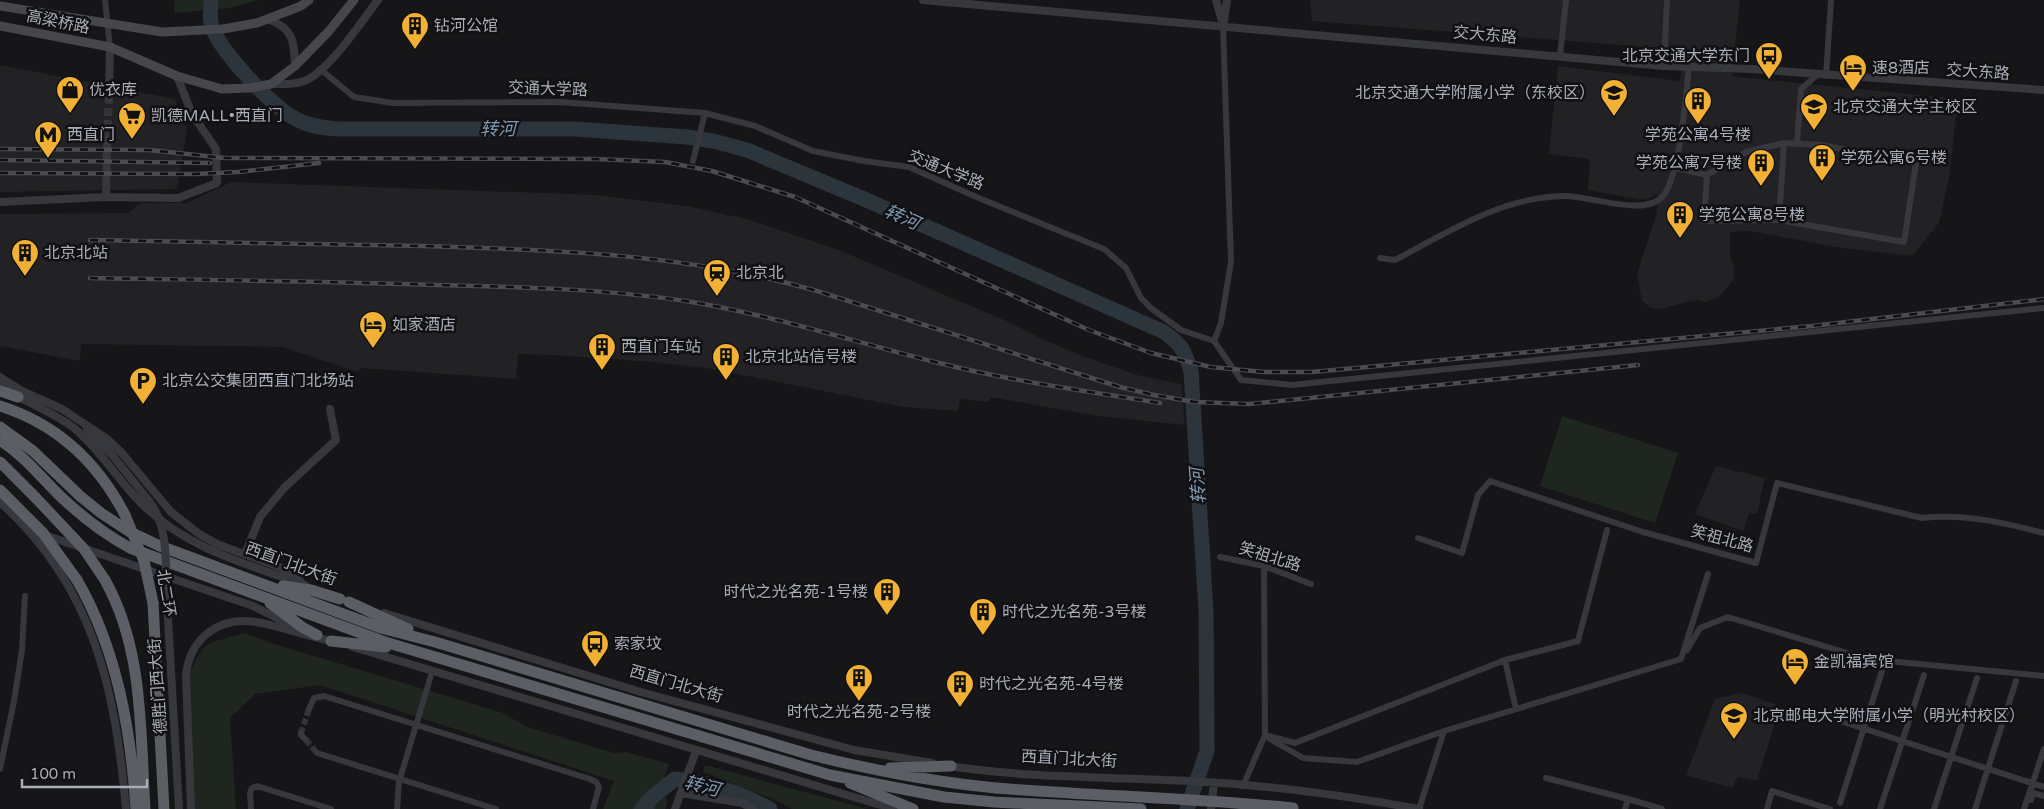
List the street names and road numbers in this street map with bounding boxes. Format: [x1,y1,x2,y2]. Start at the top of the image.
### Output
street label: 高梁桥路 [25,6,91,38]
street label: 交大东路 [1452,22,1518,48]
street label: 交大东路 [1945,60,2011,84]
street label: 交通大学路 [508,78,588,100]
street label: 交通大学路 [905,146,987,194]
street label: 笑祖北路 [1688,521,1756,557]
street label: 西直门北大街 [242,538,340,590]
street label: 笑祖北路 [1236,538,1304,576]
street label: 北二环 [152,568,180,618]
street label: 德胜门西大街 [145,637,171,735]
street label: 西直门北大街 [627,661,725,707]
street label: 西直门北大街 [1021,747,1117,771]

